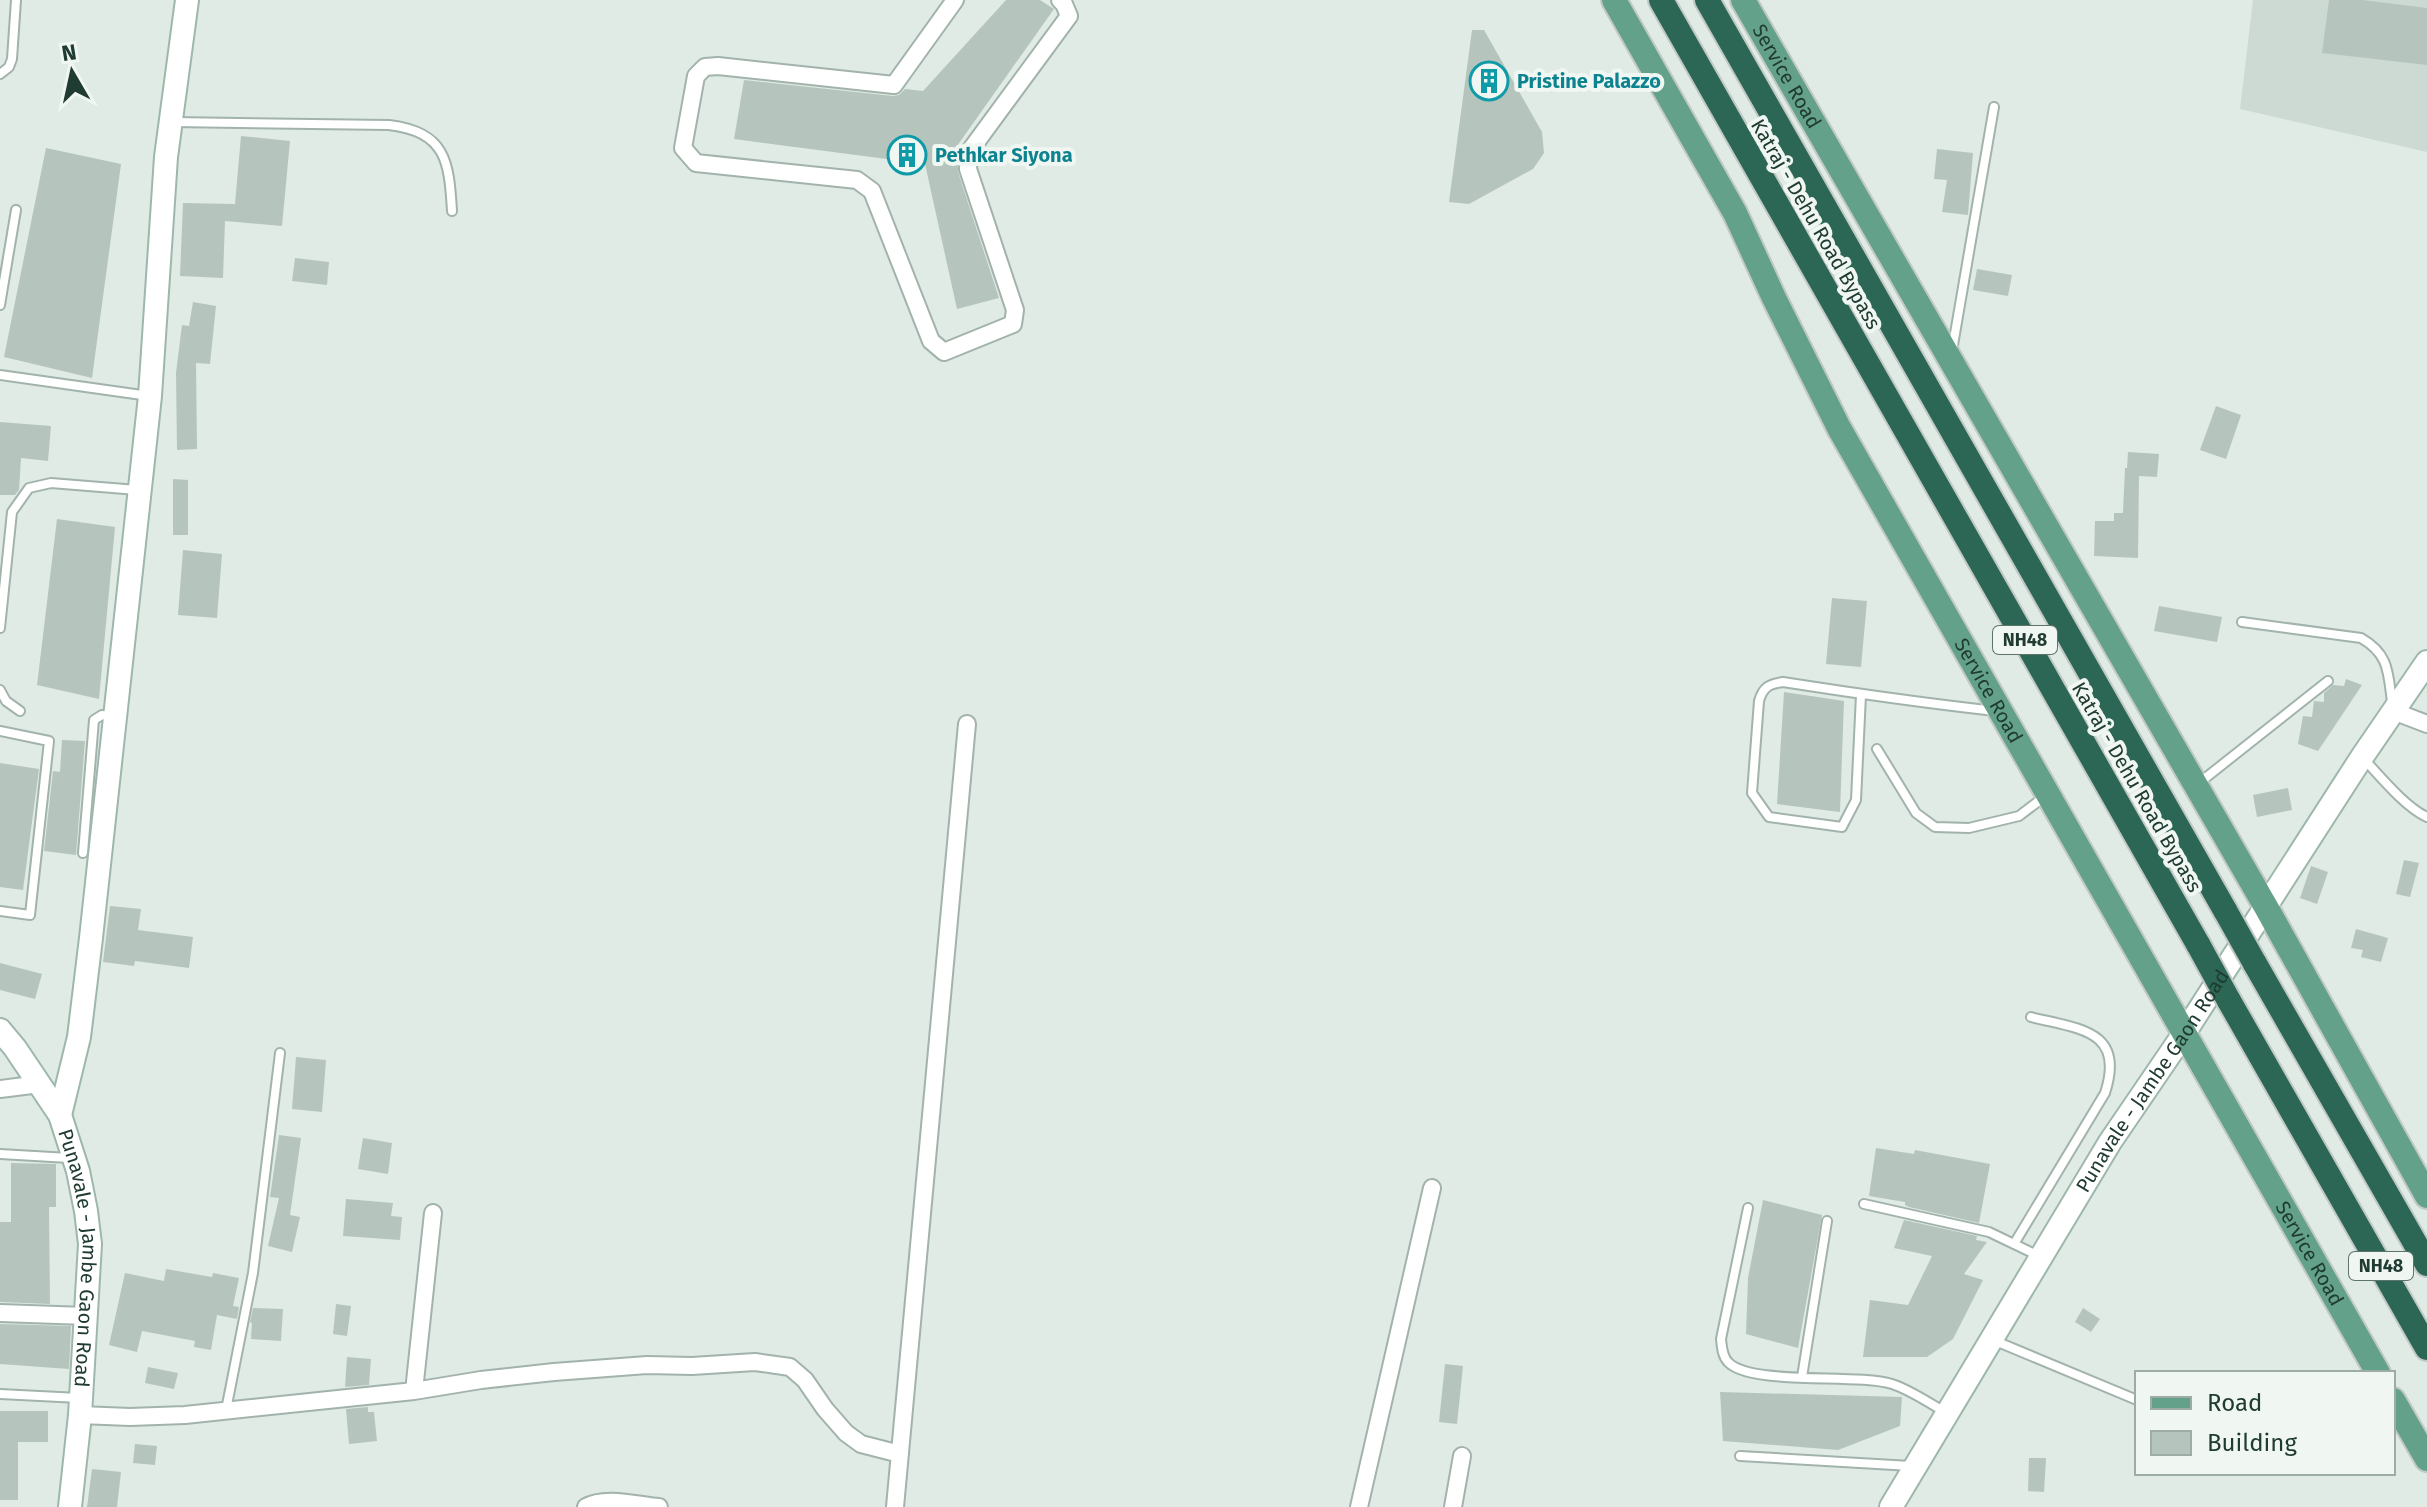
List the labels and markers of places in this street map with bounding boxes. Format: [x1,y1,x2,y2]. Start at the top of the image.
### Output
building icon: Pristine Palazzo [1468,60,1510,102]
place label: Pristine Palazzo [1517,69,1661,93]
building icon: Pethkar Siyona [886,134,928,176]
place label: Pethkar Siyona [935,143,1073,167]

